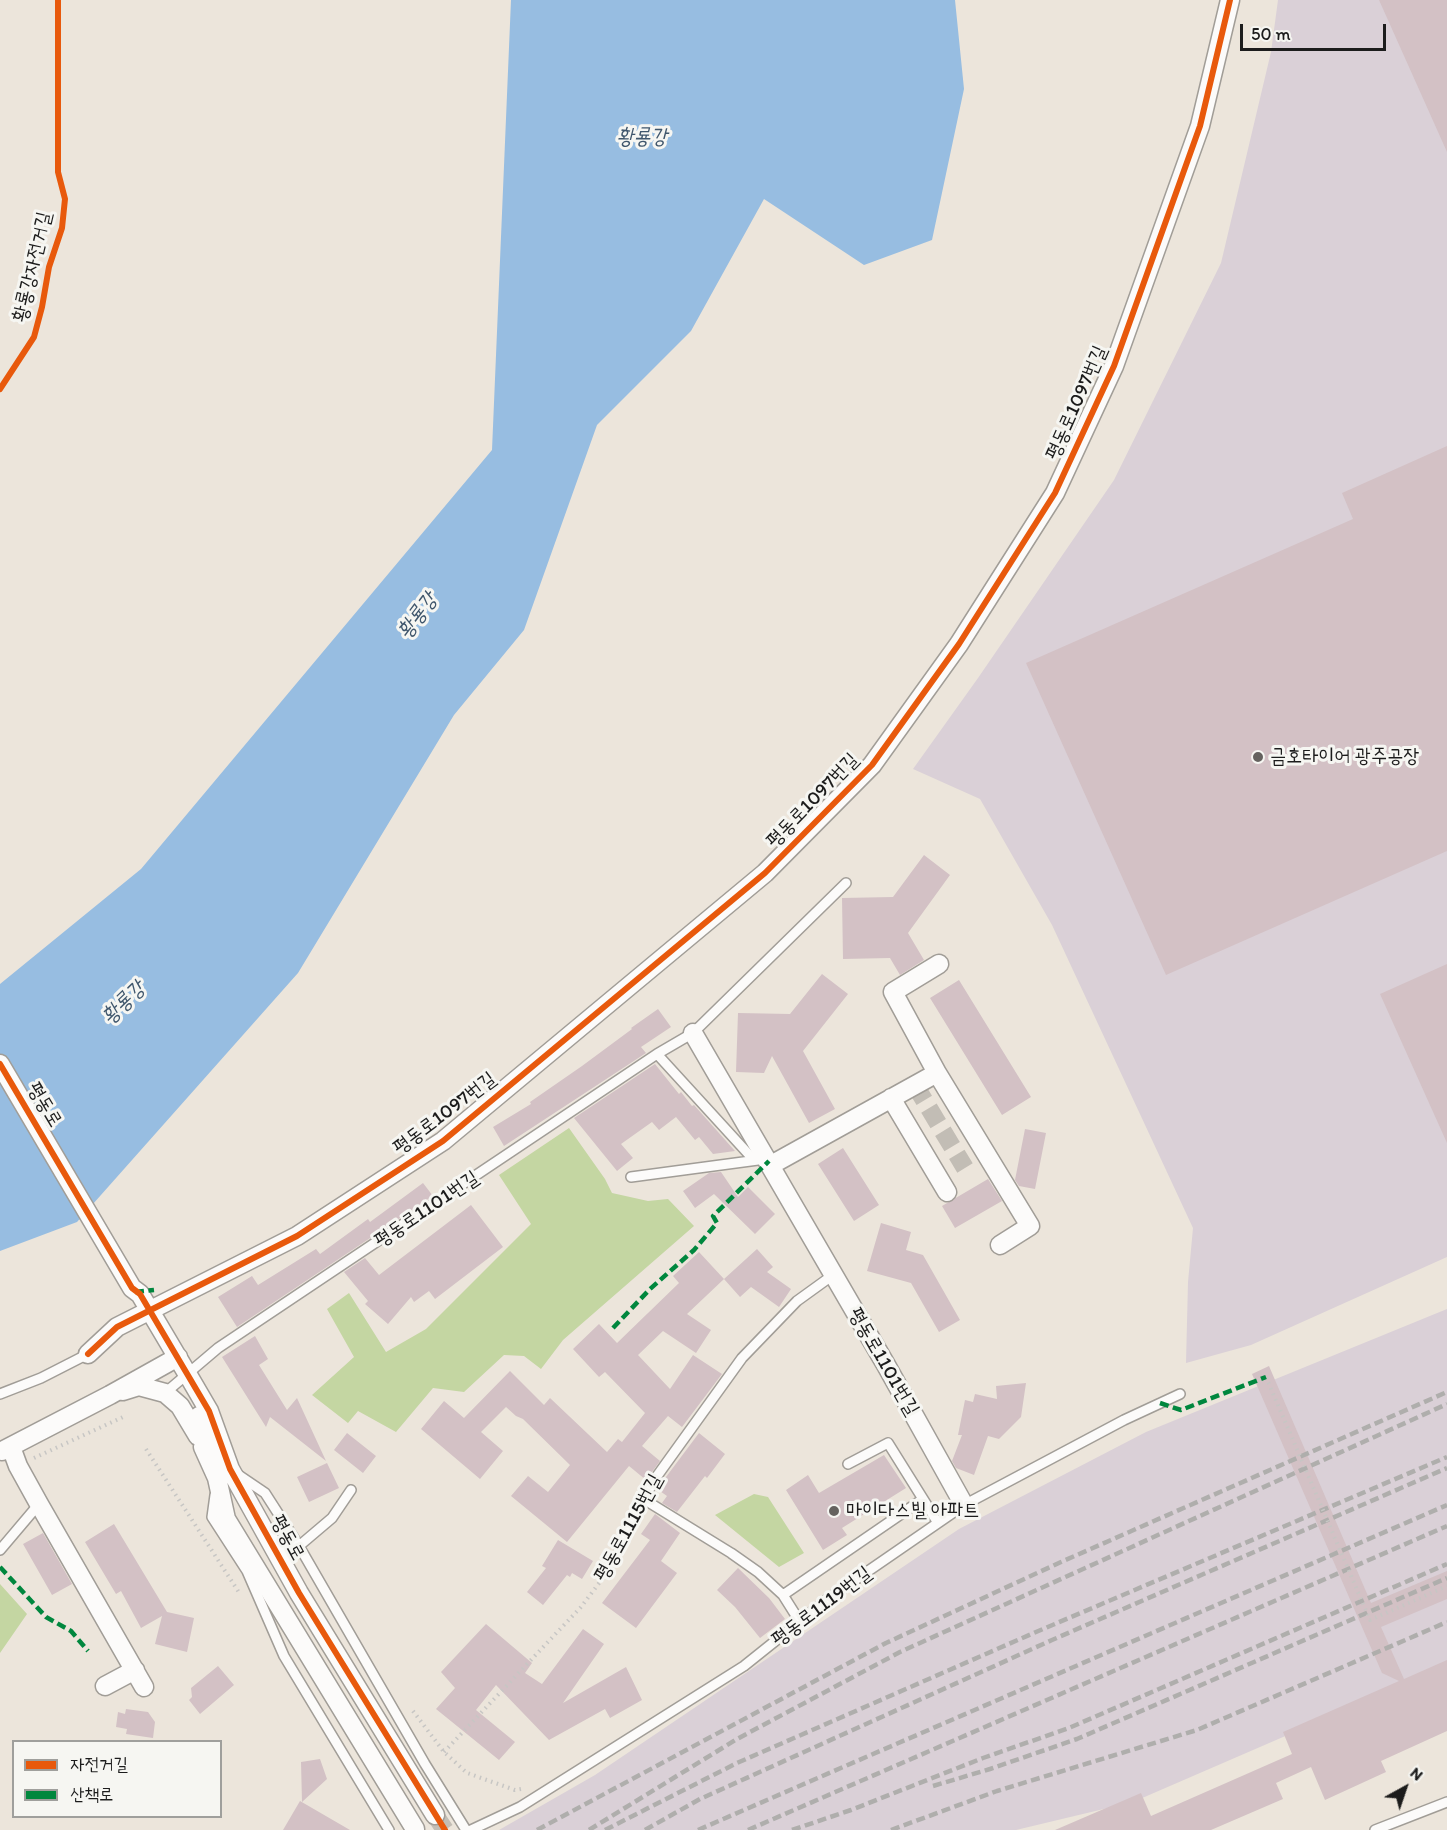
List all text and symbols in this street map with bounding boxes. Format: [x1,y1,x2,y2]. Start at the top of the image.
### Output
scale bar [1243,12,1388,50]
text: 50 m [1251,23,1291,45]
water label: 황룡강 [617,125,667,151]
street label: 황룡강자전거길 [9,209,57,325]
street label: 평동로1097번길 [1041,342,1113,464]
water label: 황룡강 [393,588,443,644]
place label: 금호타이어 광주공장 [1270,745,1419,769]
street label: 평동로1097번길 [762,749,864,853]
marker: 금호타이어 광주공장 [1251,750,1265,764]
water label: 황룡강 [97,976,151,1030]
street label: 평동로1097번길 [389,1068,501,1160]
street label: 평동로 [21,1078,67,1132]
street label: 평동로1101번길 [370,1166,484,1254]
street label: 평동로1101번길 [842,1304,924,1420]
street label: 평동로1115번길 [590,1470,668,1586]
place label: 마이다스빌 아파트 [846,1499,979,1523]
marker: 마이다스빌 아파트 [827,1504,841,1518]
street label: 평동로 [265,1511,309,1565]
street label: 평동로1119번길 [767,1562,877,1652]
legend [12,1740,222,1818]
text: 자전거길 [70,1753,128,1775]
north arrow [1375,1758,1435,1818]
text: N [1407,1763,1427,1785]
text: 산책로 [70,1783,113,1805]

